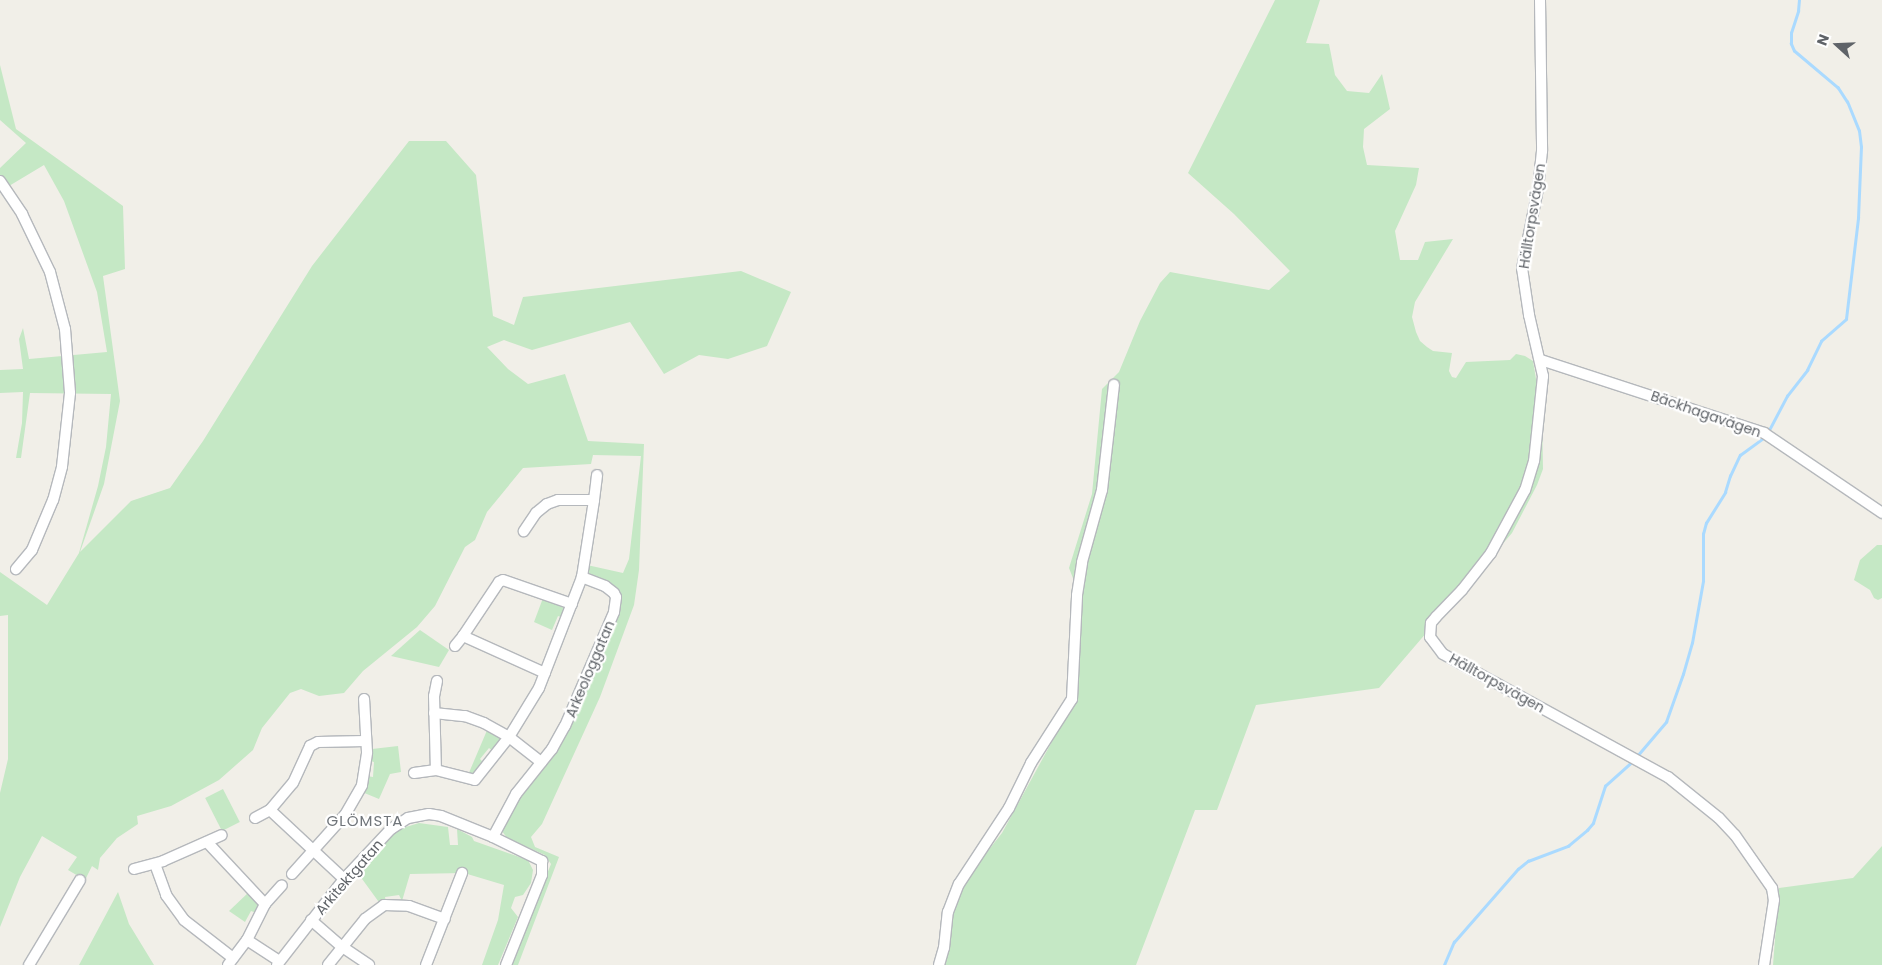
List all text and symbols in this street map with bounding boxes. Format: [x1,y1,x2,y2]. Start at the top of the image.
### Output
north arrow [1812,20,1862,70]
text: N [1812,32,1834,48]
street label: Hälltorpsvägen [1515,162,1549,270]
street label: Bäckhagavägen [1649,387,1763,441]
street label: Arkeologgatan [562,618,618,720]
street label: Hälltorpsvägen [1446,650,1548,716]
district label: GLÖMSTA [326,812,404,830]
street label: Arkitektgatan [312,836,386,918]

